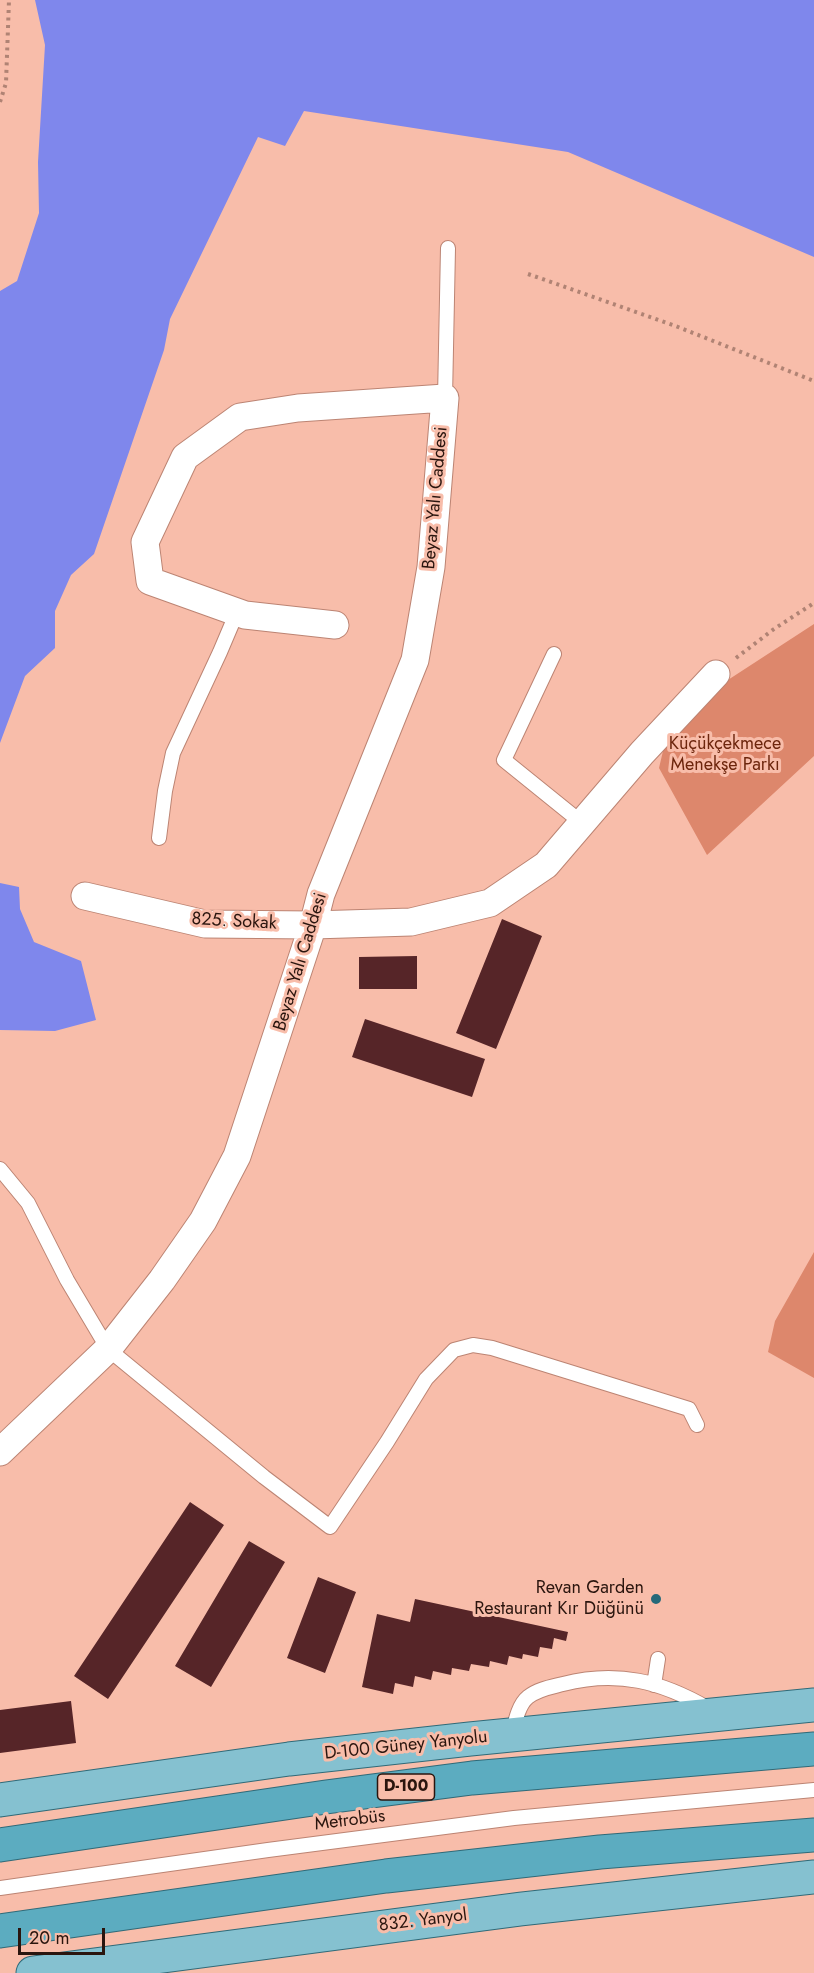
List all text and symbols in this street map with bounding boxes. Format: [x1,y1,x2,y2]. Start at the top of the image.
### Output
street label: Beyaz Yalı Caddesi [419,426,453,570]
park label: Küçükçekmece Menekşe Parkı [669,734,781,777]
street label: Beyaz Yalı Caddesi [270,890,332,1034]
street label: 825. Sokak [191,909,277,935]
place label: Revan Garden Restaurant Kır Düğünü [474,1578,644,1620]
marker: Revan Garden Restaurant Kır Düğünü [649,1592,663,1606]
street label: D-100 Güney Yanyolu [323,1727,489,1765]
road number: D-100 [378,1774,434,1800]
street label: Metrobüs [314,1806,386,1836]
street label: 832. Yanyol [378,1905,468,1937]
scale bar [21,1916,108,1954]
text: 20 m [29,1925,69,1951]

